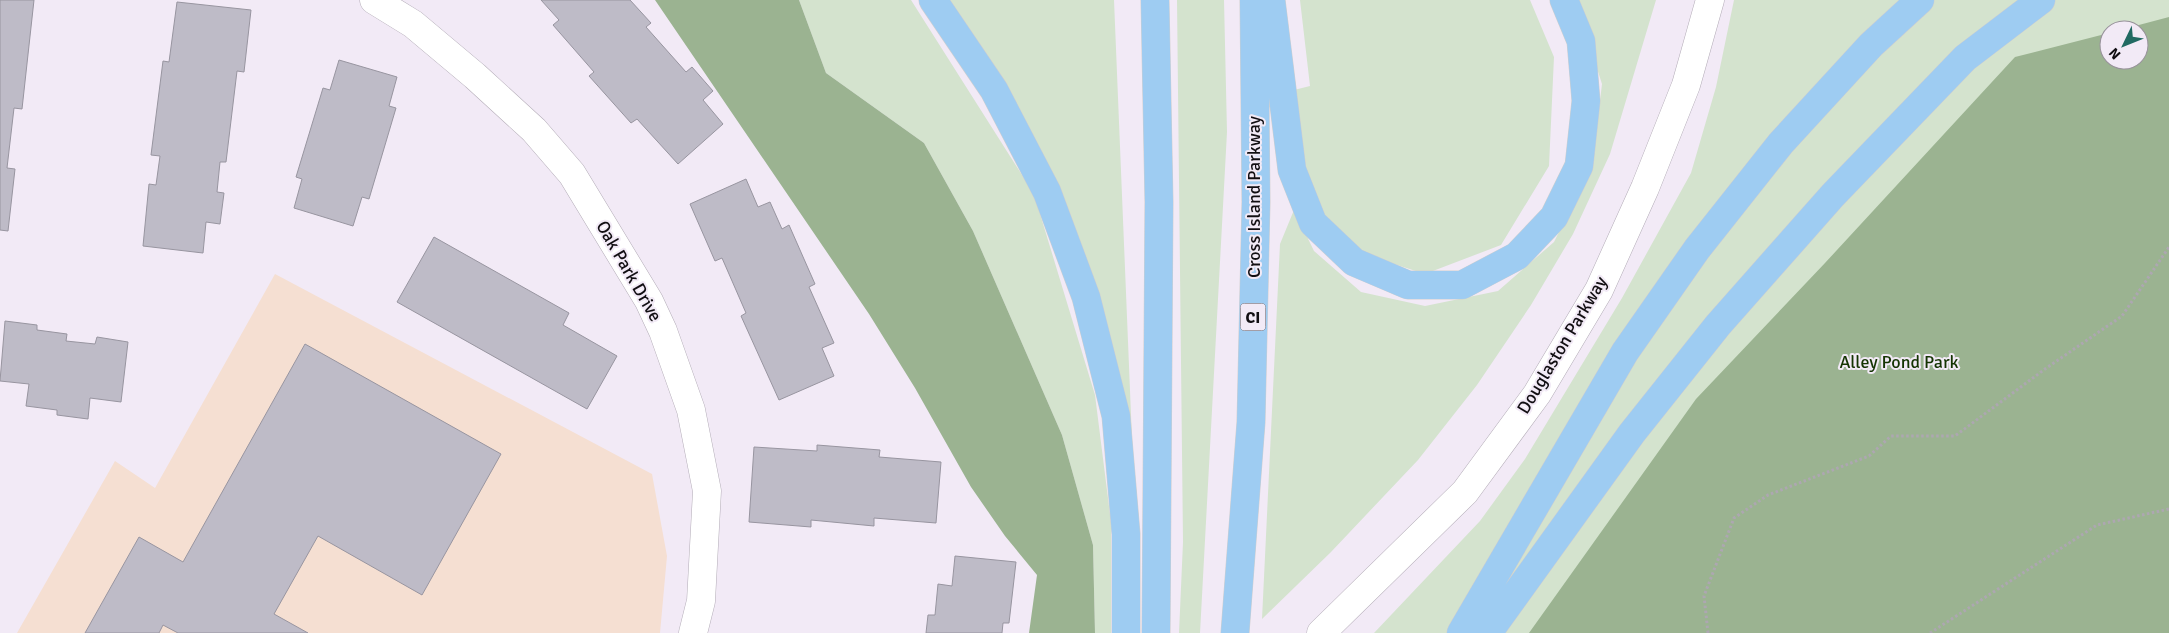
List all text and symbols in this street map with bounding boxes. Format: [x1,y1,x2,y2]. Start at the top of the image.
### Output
north arrow [2099,20,2149,70]
text: N [2105,44,2124,63]
street label: Cross Island Parkway [1243,115,1265,278]
street label: Oak Park Drive [591,217,667,325]
street label: Douglaston Parkway [1512,272,1612,418]
road number: CI [1240,304,1266,330]
park label: Alley Pond Park [1839,351,1959,373]

